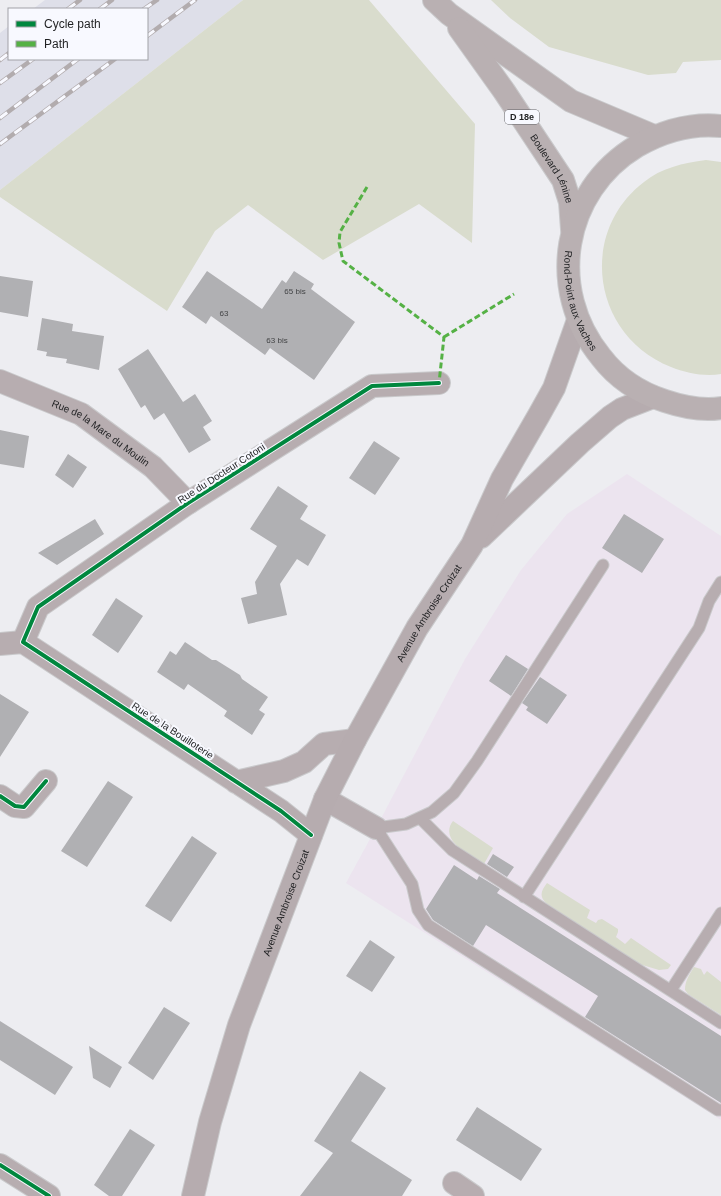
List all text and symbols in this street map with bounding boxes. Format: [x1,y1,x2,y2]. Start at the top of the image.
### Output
legend [8,8,148,60]
text: Cycle path [44,17,101,31]
text: Path [44,37,69,51]
road number: D 18e [505,110,539,124]
street label: Boulevard Lénine [528,132,575,205]
street label: Rond-Point aux Vaches [562,250,599,353]
house number: 65 bis [284,287,306,296]
house number: 63 [220,309,229,318]
house number: 63 bis [266,336,288,345]
street label: Rue de la Mare du Moulin [50,398,151,469]
street label: Rue du Docteur Cotoni [176,441,267,506]
street label: Avenue Ambroise Croizat [394,562,464,664]
street label: Rue de la Bouilloterie [130,700,216,761]
street label: Avenue Ambroise Croizat [261,848,311,958]

